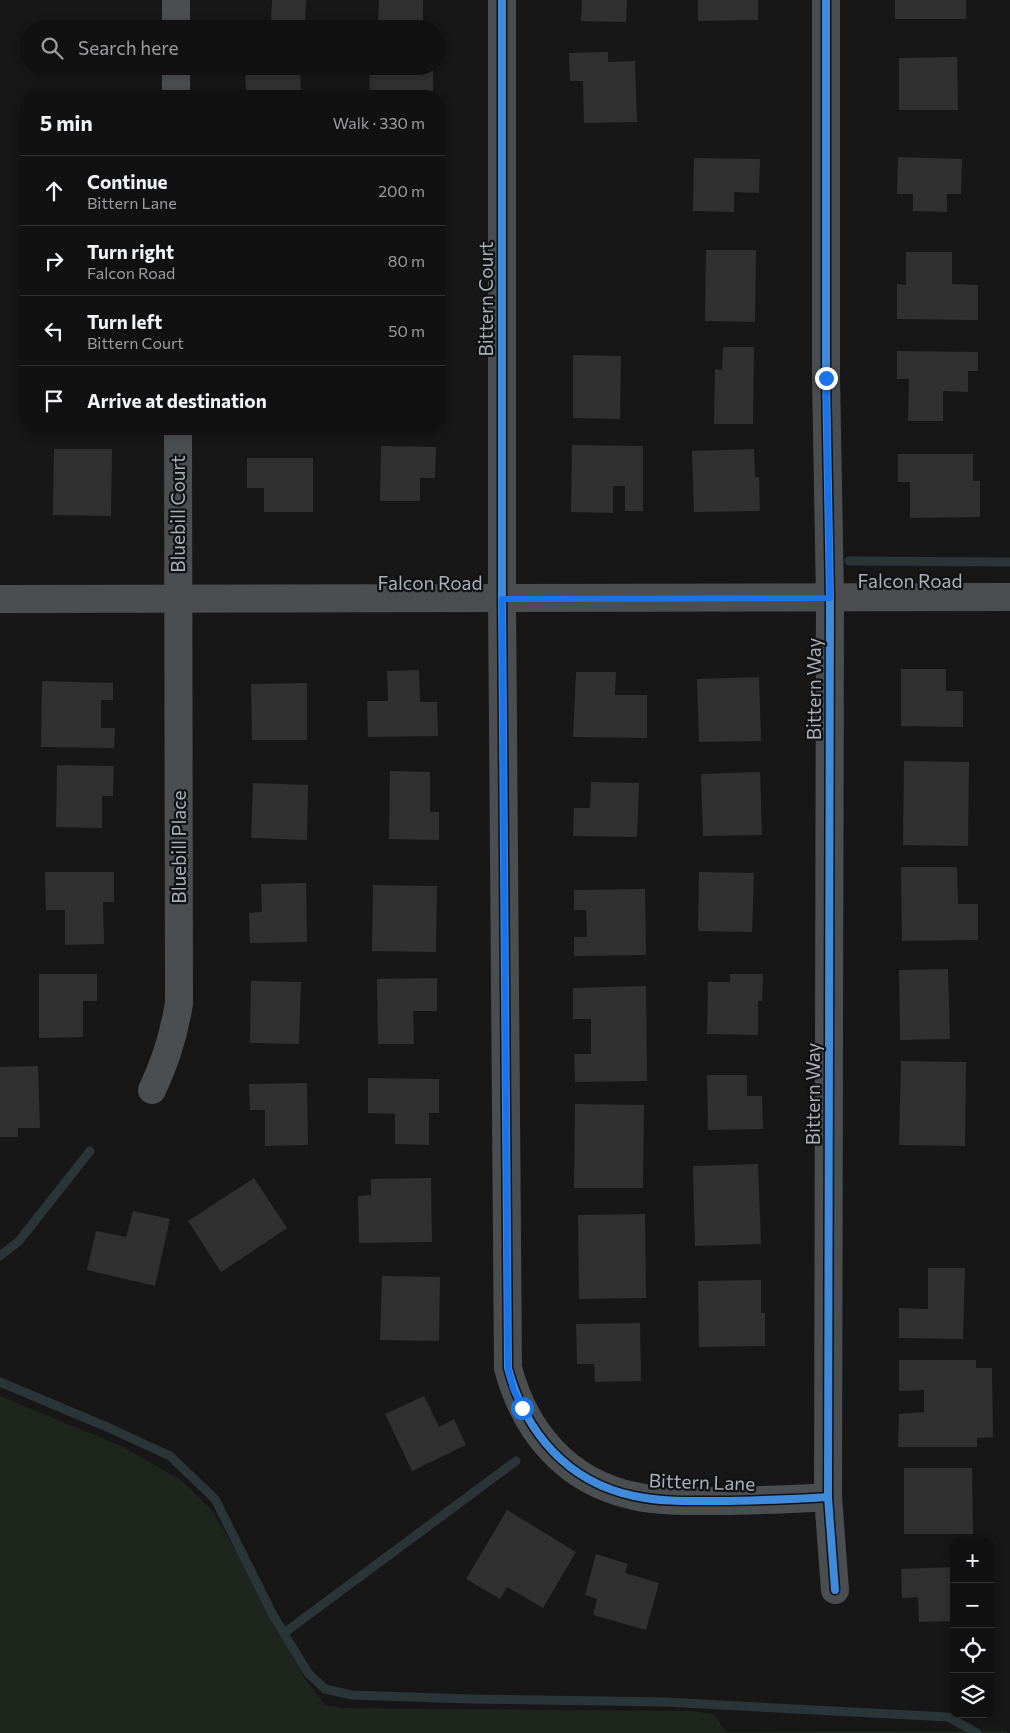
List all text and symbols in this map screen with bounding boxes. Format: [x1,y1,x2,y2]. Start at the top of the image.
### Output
search box [20,20,445,75]
icon: search [38,34,66,62]
text: Search here [78,36,178,59]
text: 5 min [40,110,93,135]
text: Walk · 330 m [333,113,425,132]
text: Continue [87,170,167,193]
icon: ahead [40,177,68,205]
text: 200 m [378,181,425,200]
text: Bittern Lane [87,193,177,212]
text: Turn right [87,240,174,263]
street label: Bittern Court [474,241,497,357]
icon: right [40,247,68,275]
text: 80 m [388,251,425,270]
text: Falcon Road [87,263,175,282]
text: Turn left [87,310,162,333]
icon: left [40,317,68,345]
text: 50 m [388,321,425,340]
text: Bittern Court [87,333,184,352]
route end [815,367,838,390]
icon: arrive [40,387,68,415]
text: Arrive at destination [87,389,267,412]
street label: Bluebill Court [166,455,189,573]
street label: Falcon Road [858,569,962,592]
street label: Falcon Road [378,571,482,594]
street label: Bittern Way [802,638,825,740]
street label: Bluebill Place [167,790,190,904]
street label: Bittern Way [801,1043,824,1145]
route start [511,1397,534,1420]
street label: Bittern Lane [648,1468,756,1495]
map controls [950,1538,995,1718]
button: + [950,1538,995,1583]
button: − [950,1583,995,1628]
button: locate [950,1628,995,1673]
button: layers [950,1673,995,1718]

